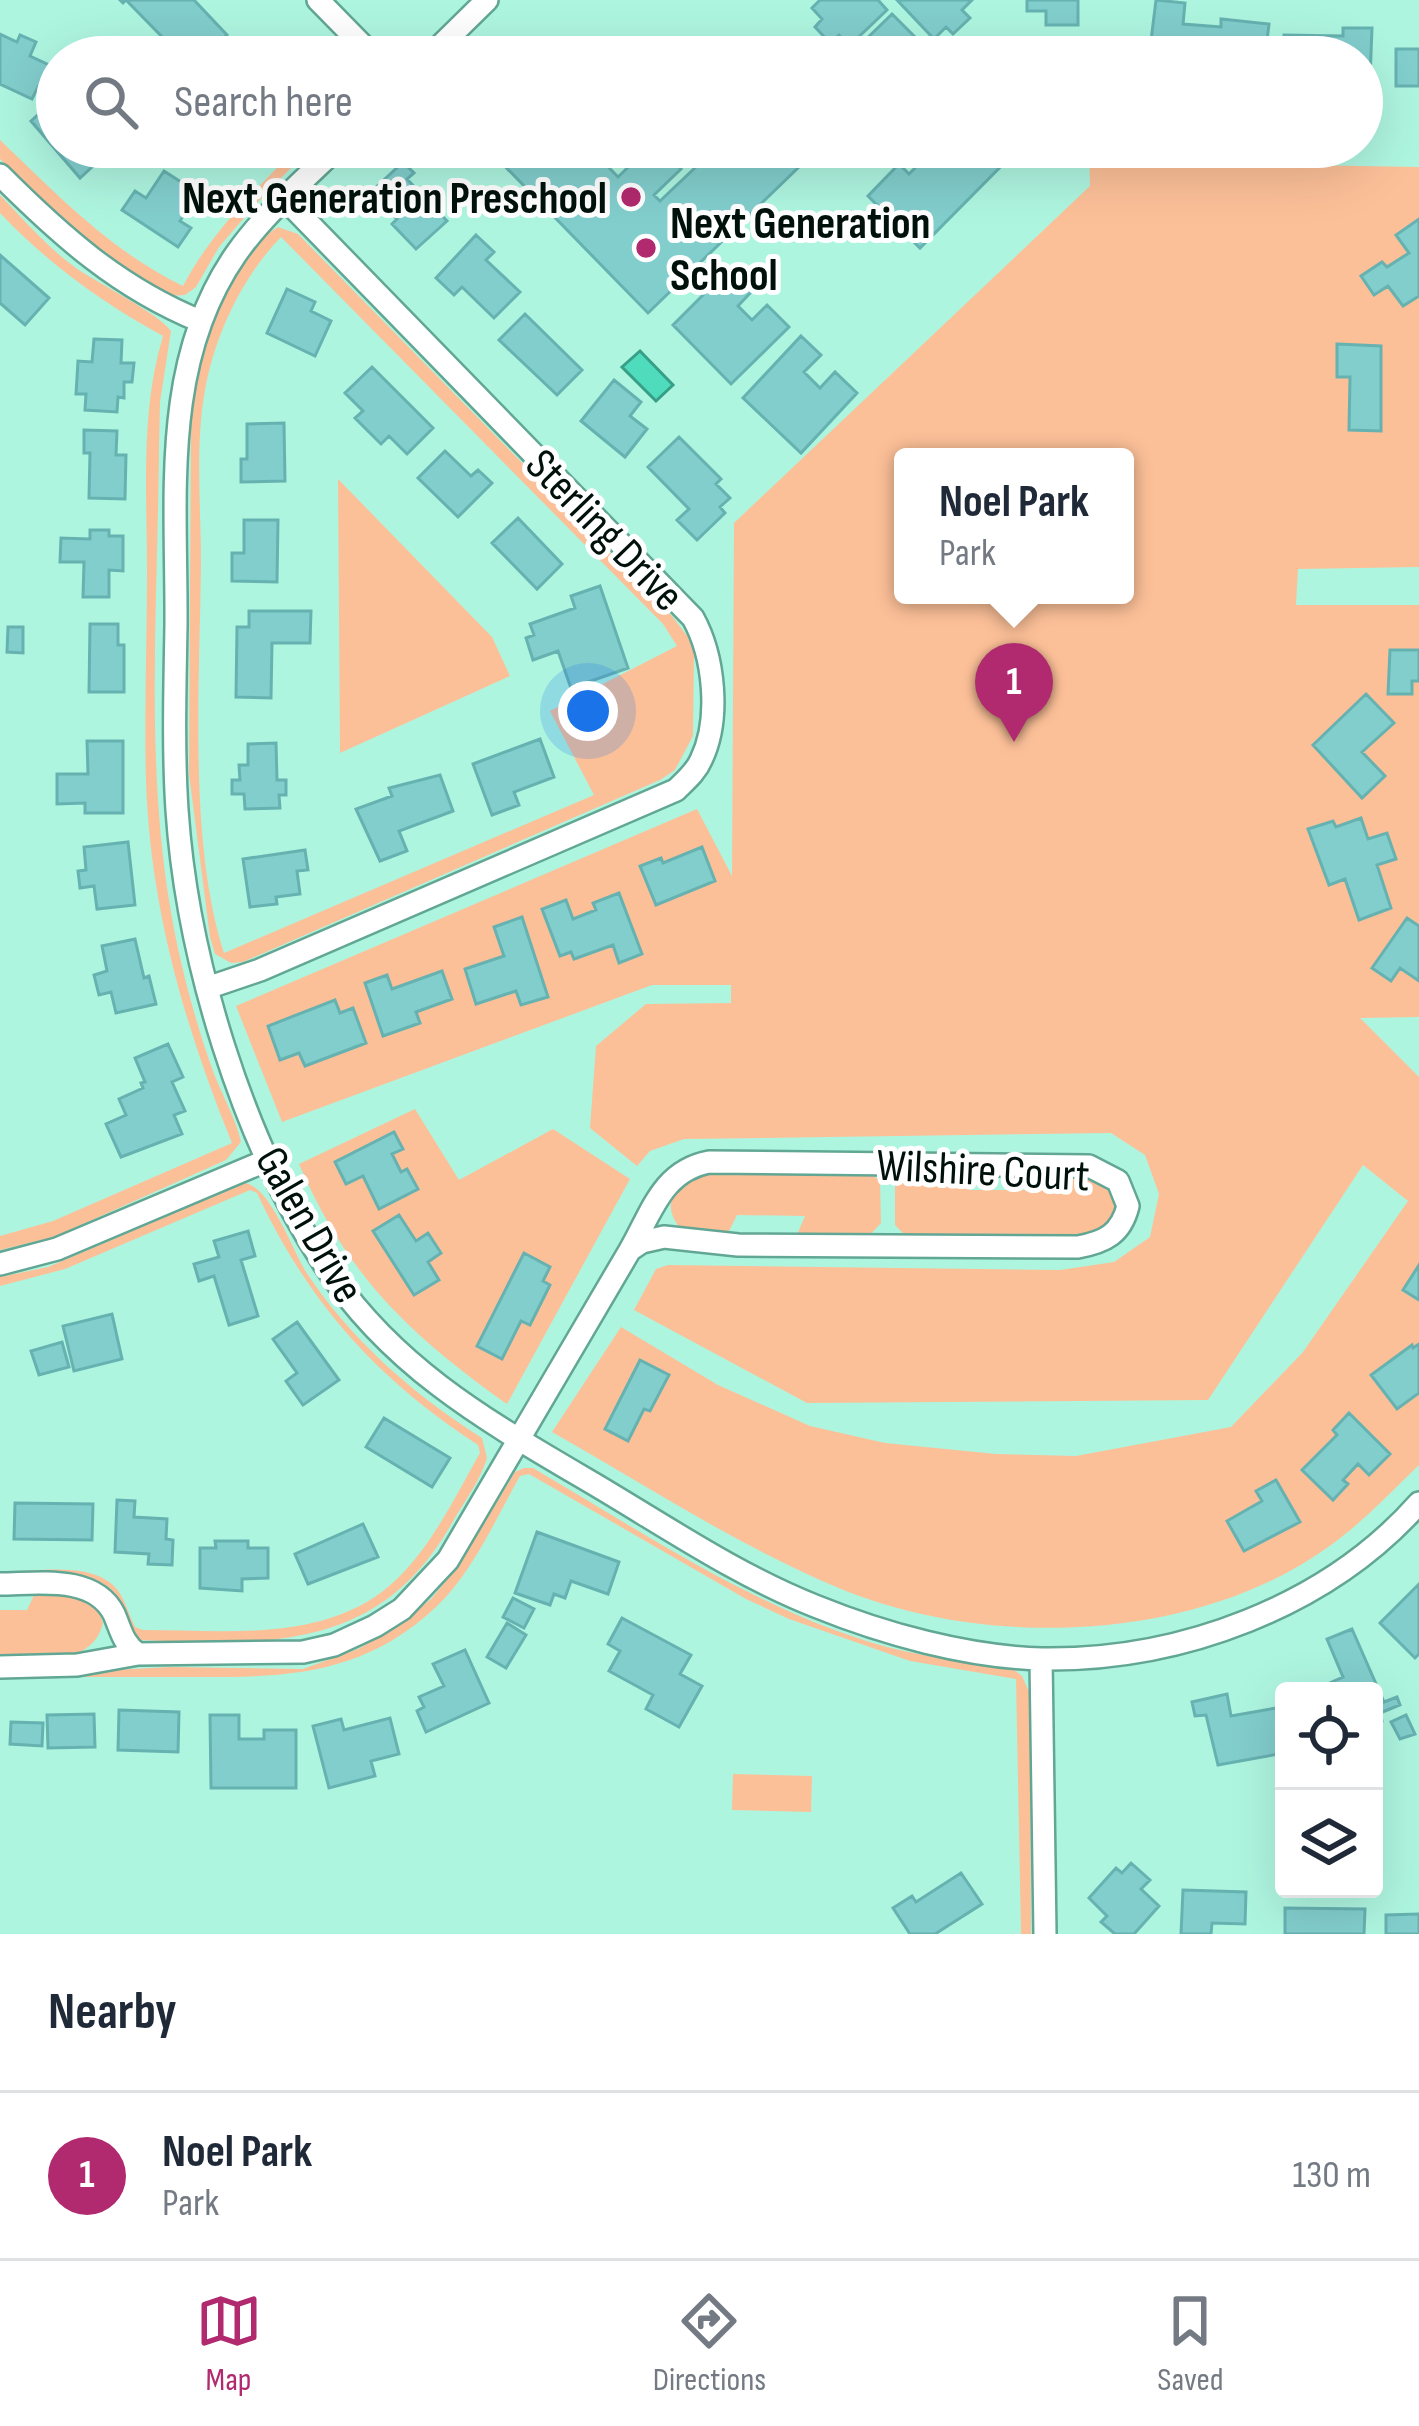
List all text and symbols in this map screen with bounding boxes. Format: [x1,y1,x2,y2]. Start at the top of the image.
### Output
search box [36,36,1383,168]
icon: search [78,69,144,135]
text: Search here [174,75,353,130]
place label: Next Generation Preschool [182,172,607,227]
marker: Next Generation Preschool [618,184,644,210]
place label: Next Generation School [670,197,931,304]
marker: Next Generation School [633,235,659,261]
street label: Sterling Drive [513,438,695,623]
popup [894,448,1134,604]
text: Noel Park [939,475,1089,530]
text: Park [939,530,996,577]
pin: 1 [975,643,1053,742]
your location [558,681,618,741]
street label: Galen Drive [242,1137,375,1313]
street label: Wilshire Court [875,1138,1091,1205]
map controls [1275,1682,1383,1898]
button: locate [1275,1682,1383,1790]
button: layers [1275,1790,1383,1898]
text: Nearby [48,1982,177,2043]
text: Noel Park [162,2125,312,2180]
text: 1 [79,2152,95,2199]
text: 130 m [1292,2152,1371,2199]
text: Park [162,2180,219,2227]
tab: Map [196,2288,262,2400]
tab: Directions [653,2288,766,2400]
tab: Saved [1157,2288,1223,2400]

